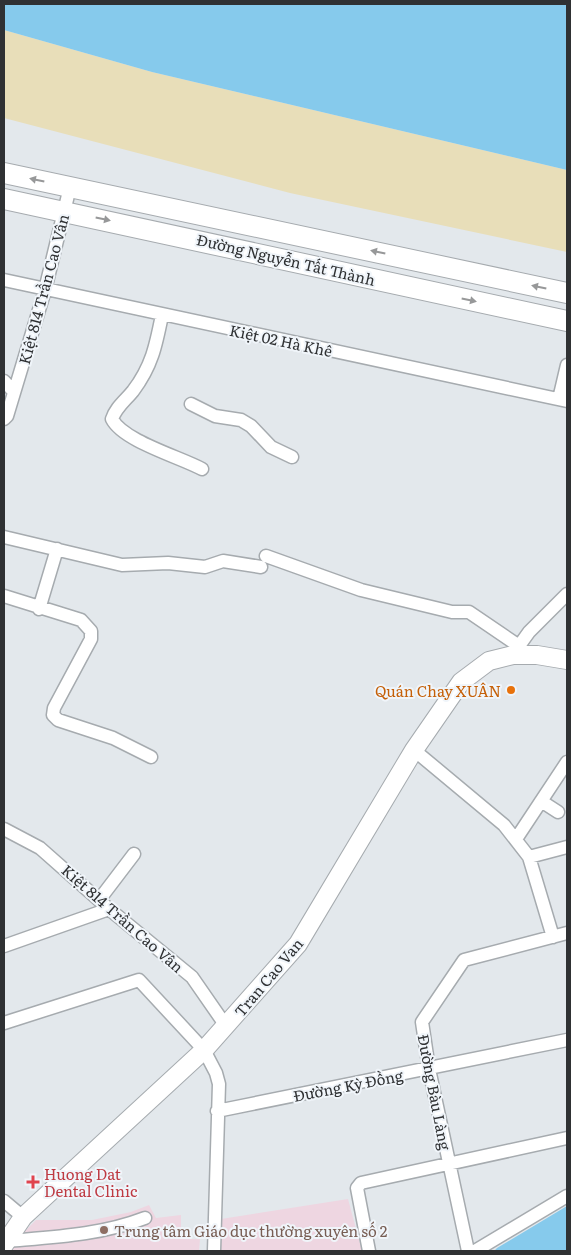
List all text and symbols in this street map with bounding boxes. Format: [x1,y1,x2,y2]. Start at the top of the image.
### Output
one-way arrow [29,176,44,184]
street label: Kiệt 814 Trần Cao Vân [12,211,74,367]
one-way arrow [95,216,111,224]
street label: Đường Nguyễn Tất Thành [194,227,378,291]
one-way arrow [370,248,386,256]
one-way arrow [531,282,547,290]
one-way arrow [461,296,476,304]
street label: Kiệt 02 Hà Khê [227,318,335,362]
place label: Quán Chay XUÂN [375,679,501,702]
marker: Quán Chay XUÂN [505,684,517,696]
street label: Kiệt 814 Trần Cao Vân [57,858,189,978]
street label: Tran Cao Van [228,933,308,1021]
street label: Đường Bàu Làng [412,1032,458,1153]
street label: Đường Kỳ Đồng [291,1063,406,1107]
place label: Huong Dat Dental Clinic [44,1162,138,1202]
marker: Huong Dat Dental Clinic [26,1175,40,1189]
place label: Trung tâm Giáo dục thường xuyên số 2 [114,1219,388,1242]
marker: Trung tâm Giáo dục thường xuyên số 2 [98,1224,110,1236]

